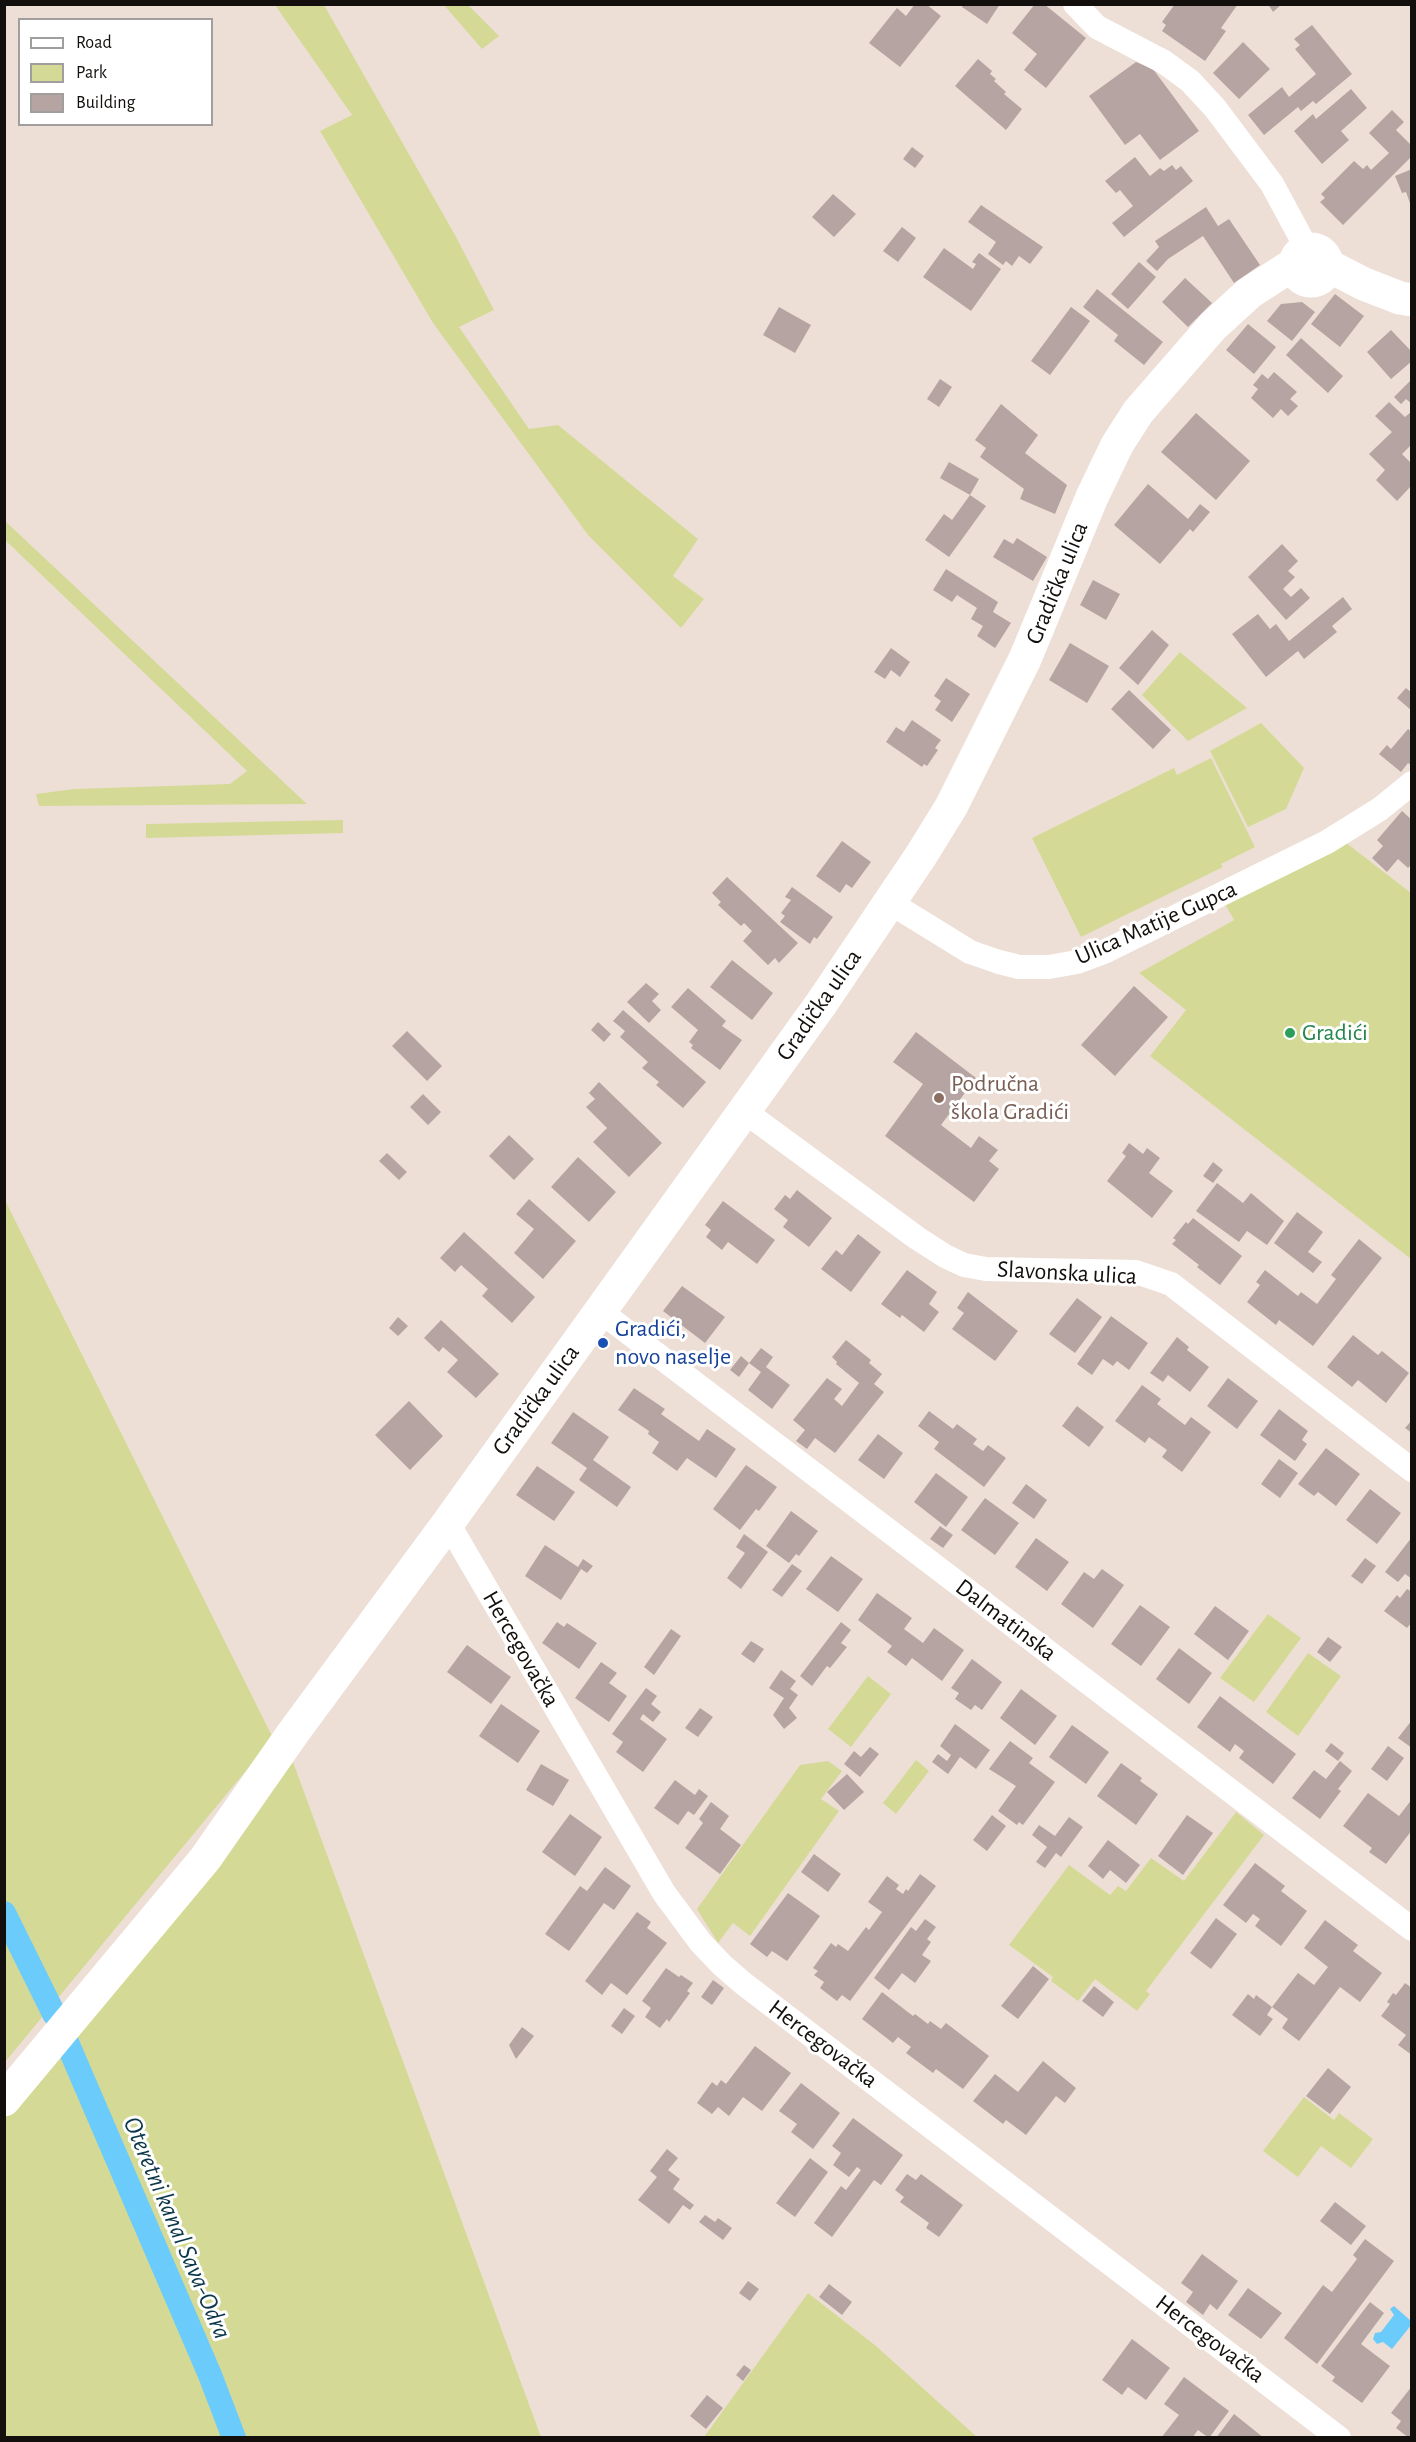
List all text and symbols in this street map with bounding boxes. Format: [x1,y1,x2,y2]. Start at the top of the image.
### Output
legend [18,18,213,126]
text: Road [76,34,112,52]
text: Park [76,64,107,82]
text: Building [76,94,135,112]
street label: Gradička ulica [1019,518,1095,648]
street label: Ulica Matije Gupca [1071,874,1241,972]
street label: Gradička ulica [770,944,868,1066]
place label: Gradići [1302,1019,1368,1047]
marker: Gradići [1283,1026,1297,1040]
place label: Područna škola Gradići [951,1070,1069,1126]
marker: Područna škola Gradići [932,1091,946,1105]
street label: Slavonska ulica [996,1255,1138,1291]
place label: Gradići, novo naselje [615,1315,731,1371]
marker: Gradići, novo naselje [596,1336,610,1350]
street label: Gradička ulica [486,1339,586,1461]
street label: Dalmatinska [950,1573,1062,1667]
street label: Hercegovačka [476,1586,566,1712]
street label: Hercegovačka [763,1994,883,2094]
water label: Oteretni kanal Sava-Odra [116,2112,238,2344]
street label: Hercegovačka [1150,2289,1270,2389]

